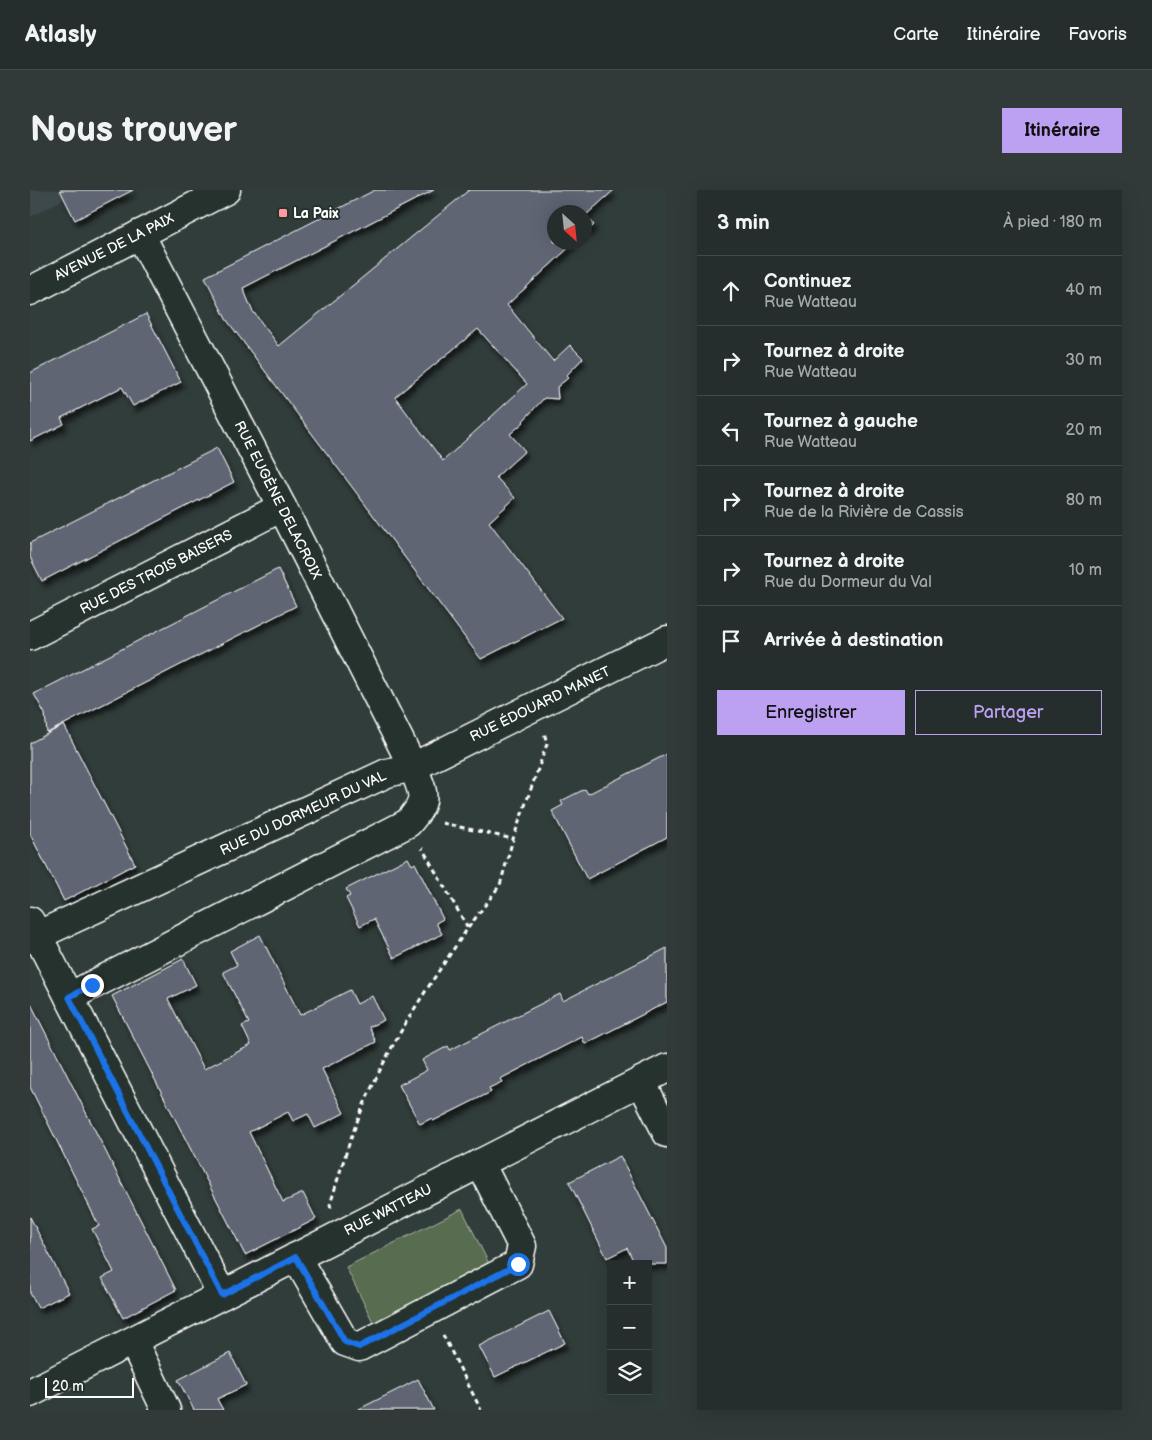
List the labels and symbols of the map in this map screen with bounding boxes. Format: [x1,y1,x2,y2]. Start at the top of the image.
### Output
place label: La Paix [293,205,339,222]
north arrow [547,205,592,250]
marker: La Paix [277,207,289,219]
street label: AVENUE DE LA PAIX [52,210,176,284]
street label: RUE EUGÈNE DELACROIX [231,418,326,582]
street label: RUE DES TROIS BAISERS [77,526,235,618]
street label: RUE ÉDOUARD MANET [467,661,613,745]
street label: RUE DU DORMEUR DU VAL [217,767,389,859]
route end [81,974,104,997]
street label: RUE WATTEAU [341,1181,435,1239]
route start [507,1253,530,1276]
scale bar [45,1375,134,1398]

